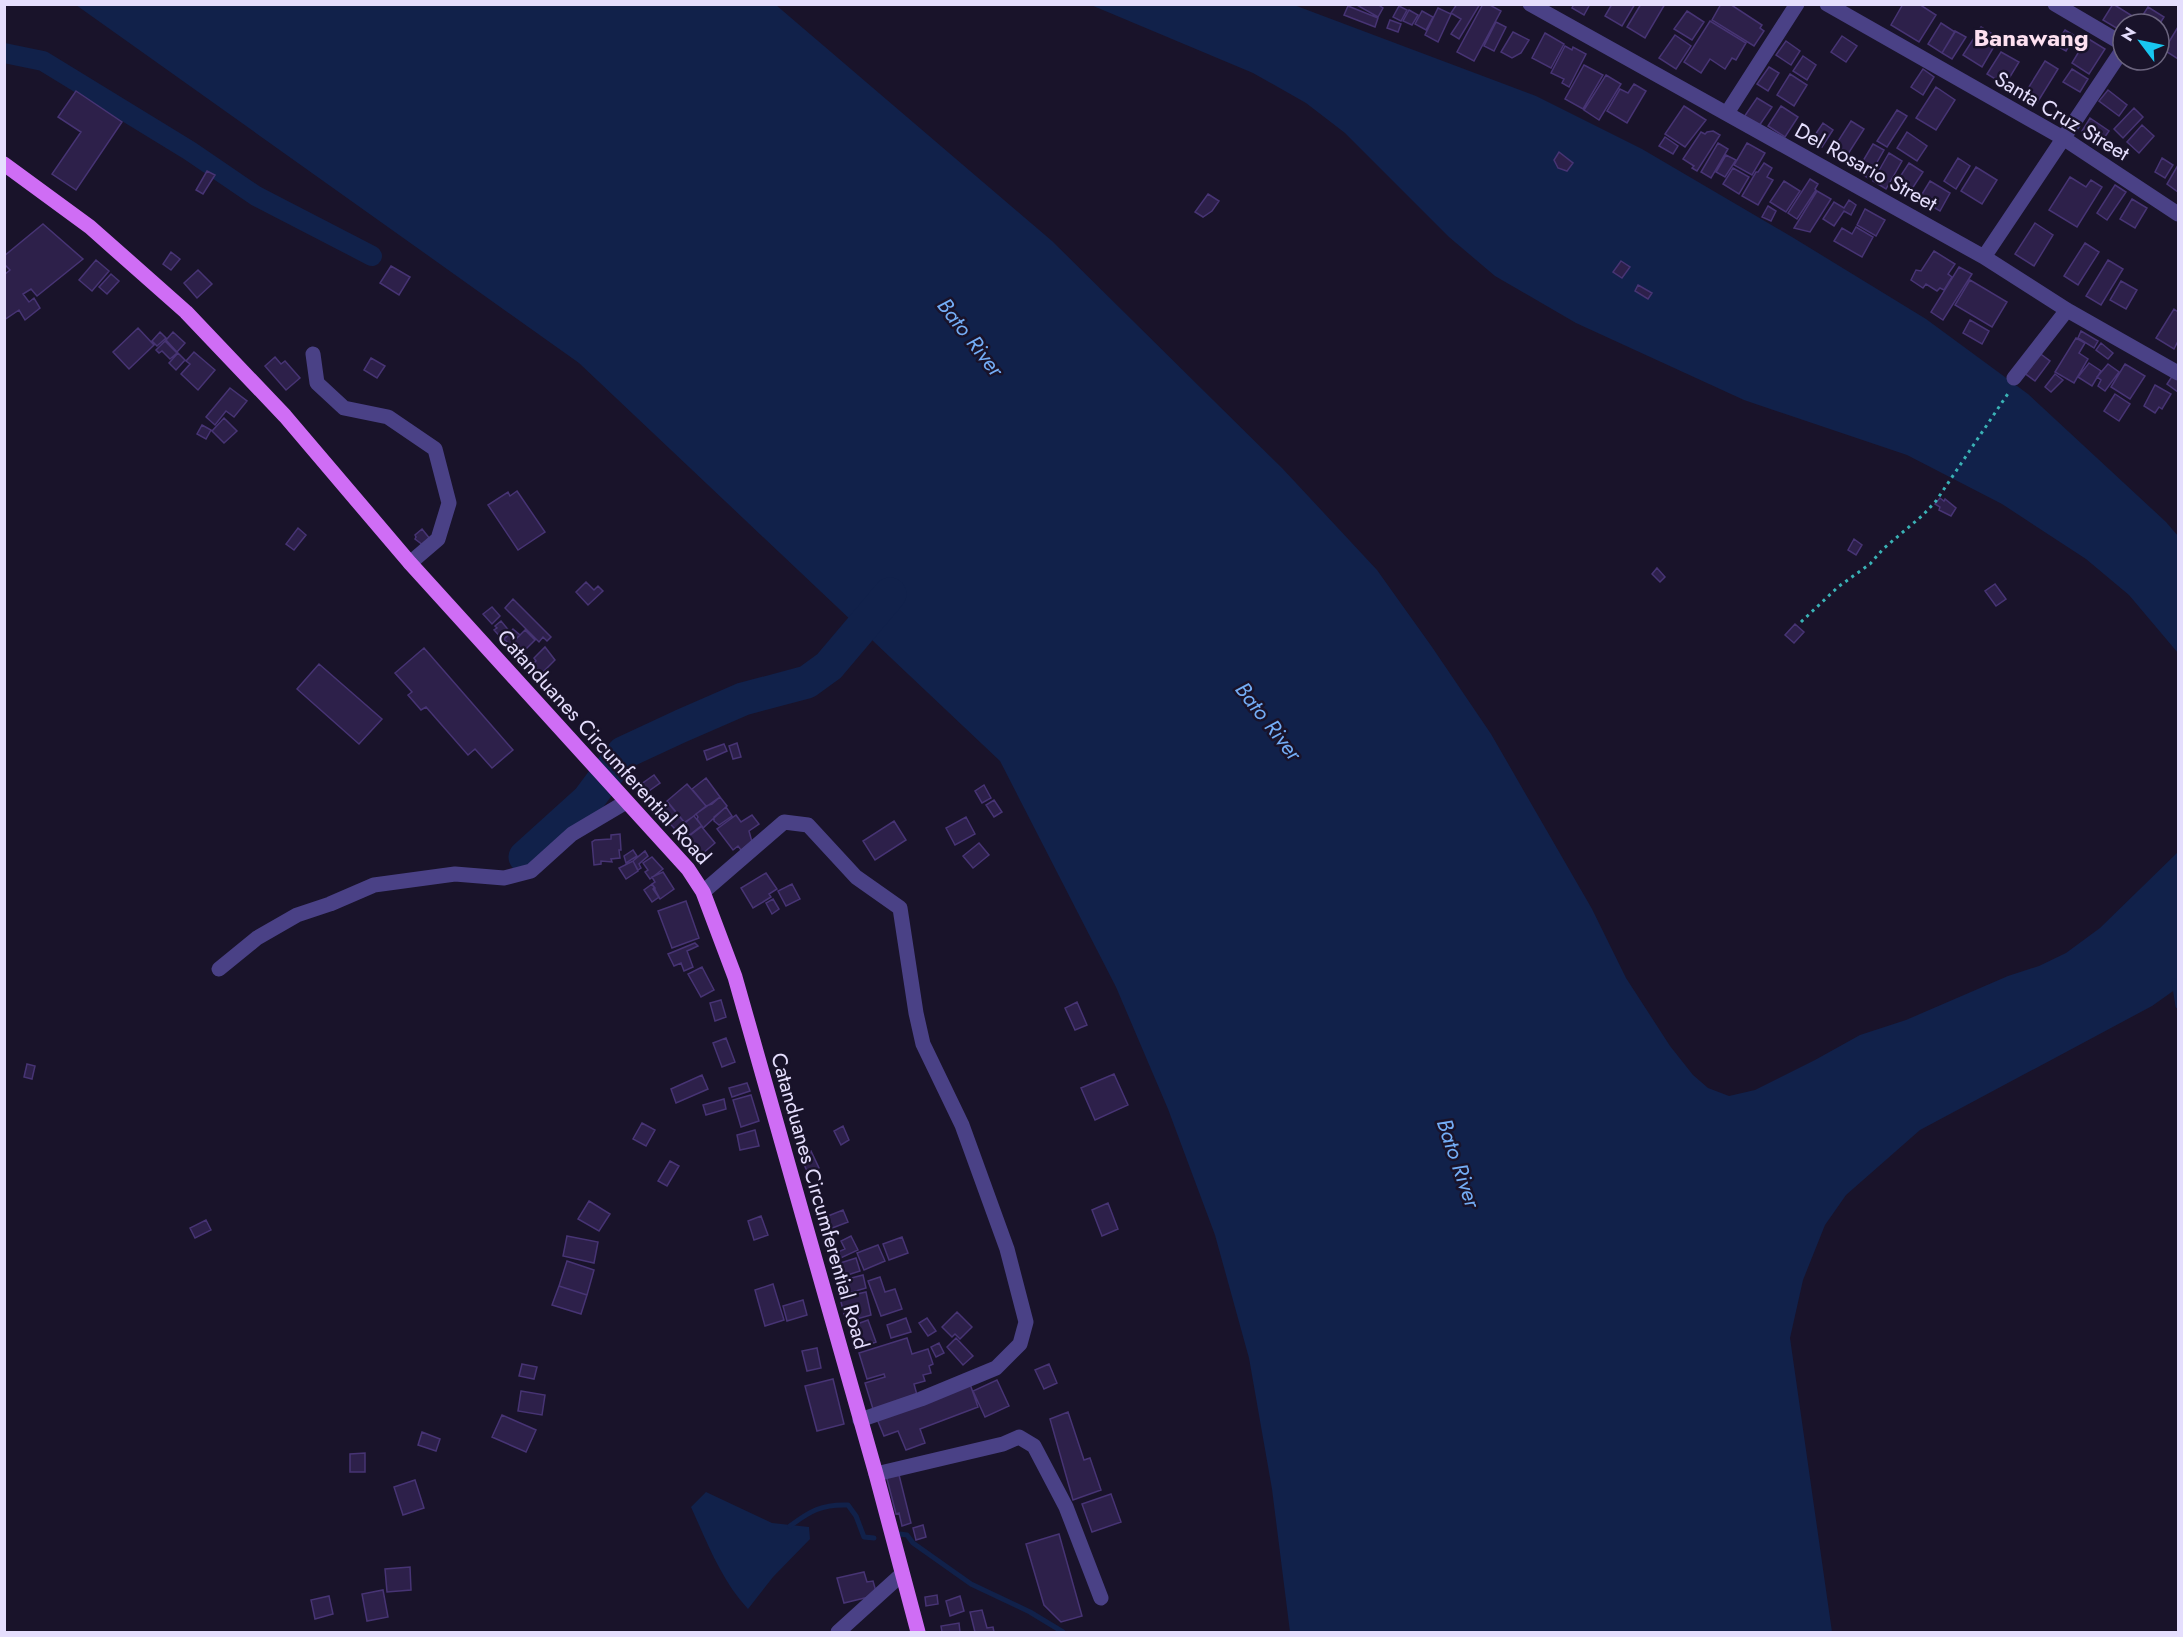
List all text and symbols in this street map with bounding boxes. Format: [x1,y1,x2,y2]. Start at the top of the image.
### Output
north arrow [2111,12,2171,72]
district label: Banawang [1973,20,2089,55]
text: N [2116,23,2142,46]
street label: Santa Cruz Street [1989,64,2135,168]
street label: Del Rosario Street [1789,115,1943,219]
water label: Bato River [930,291,1013,385]
street label: Catanduanes Circumferential Road [490,623,718,871]
water label: Bato River [1228,675,1311,769]
street label: Catanduanes Circumferential Road [763,1049,877,1353]
water label: Bato River [1429,1114,1490,1213]

